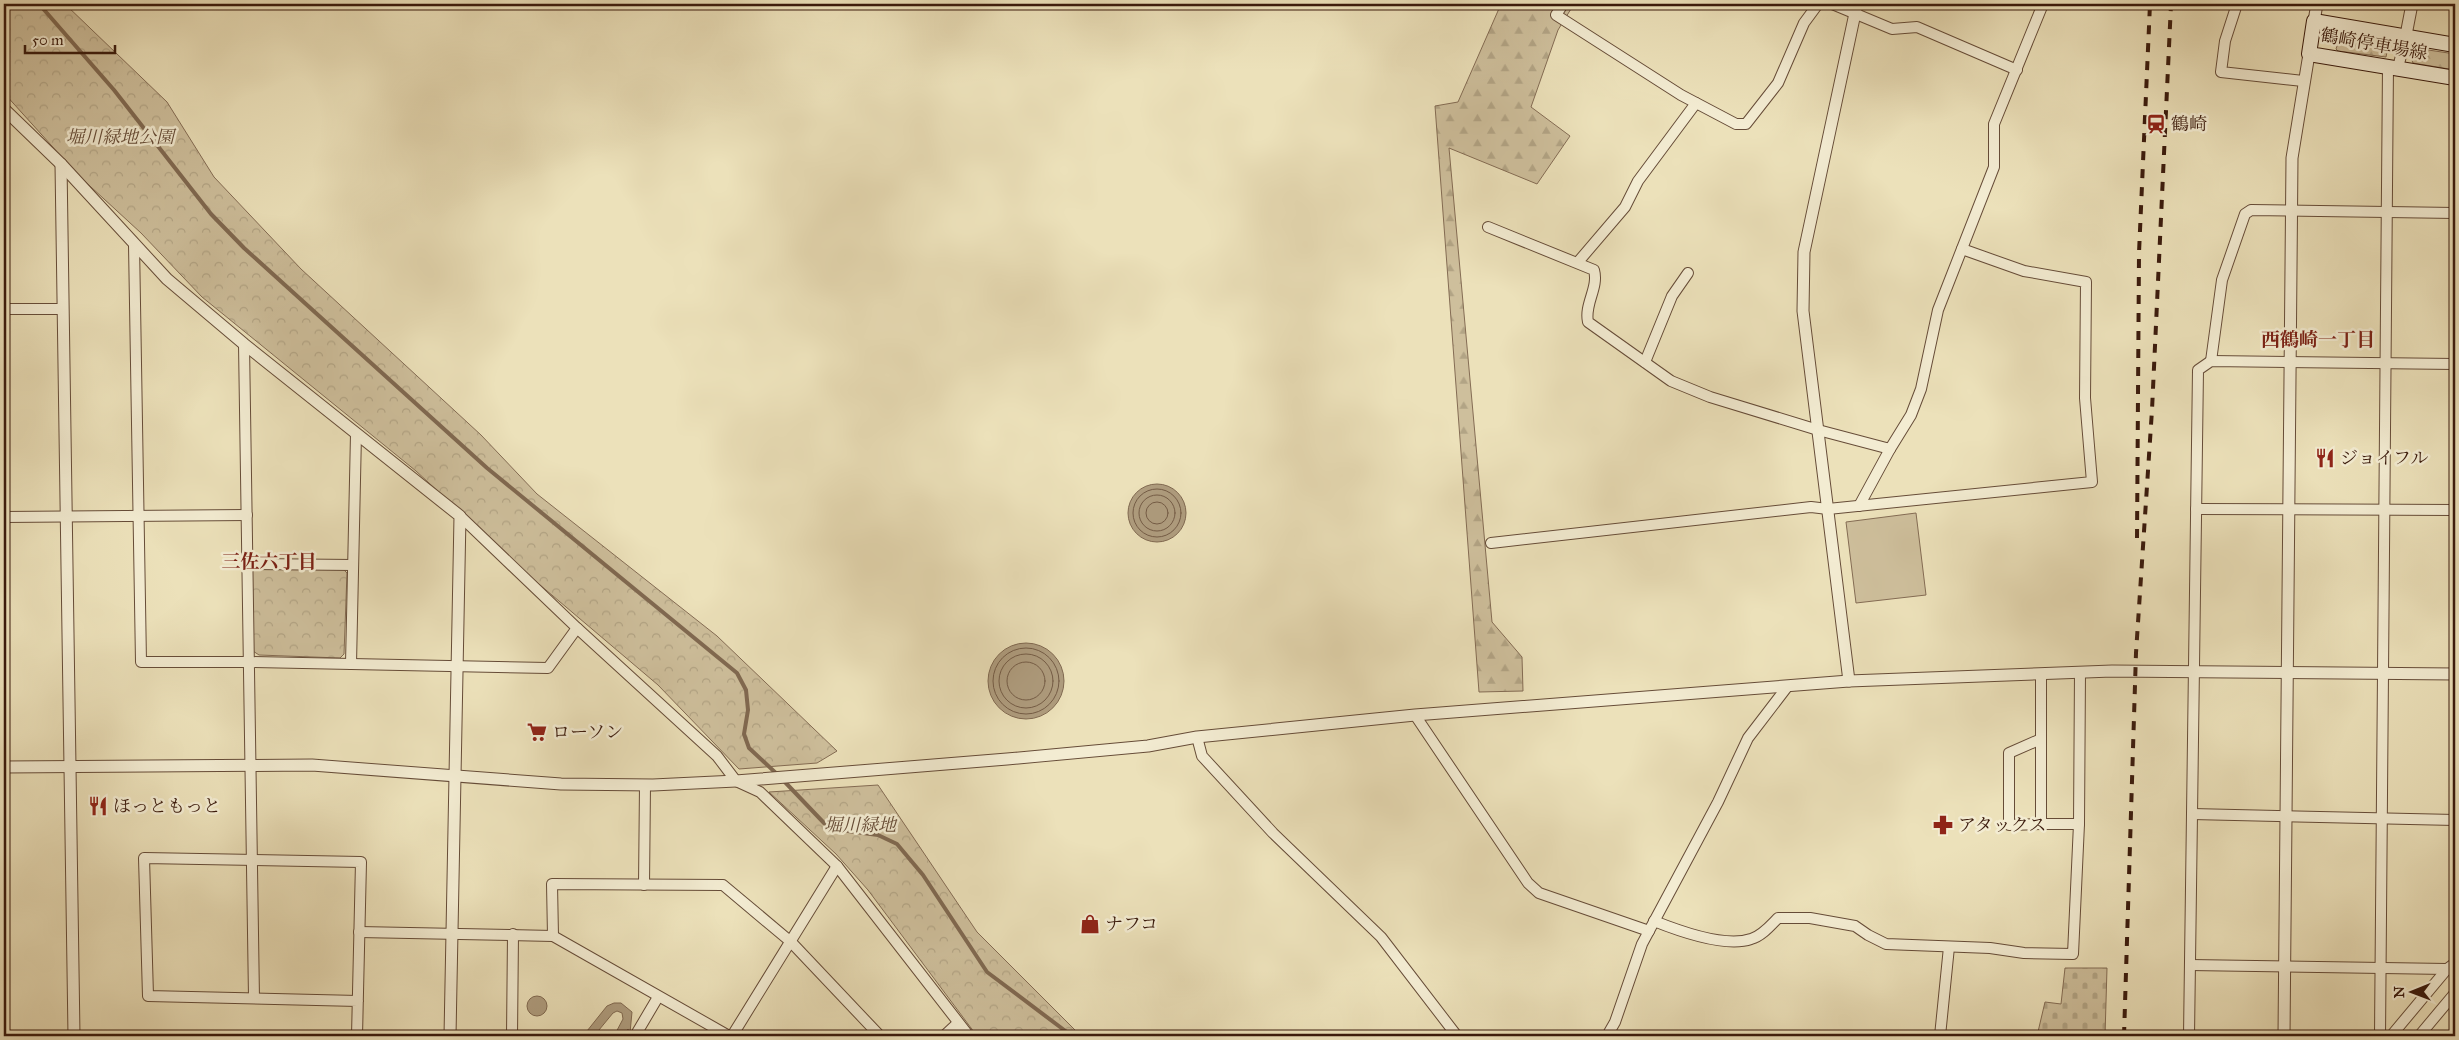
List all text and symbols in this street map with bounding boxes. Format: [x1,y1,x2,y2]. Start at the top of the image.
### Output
scale bar [25,22,115,54]
street label: 鶴崎停車場線 [2319,24,2429,64]
text: 50 m [32,31,64,49]
station icon: 鶴崎 [2145,113,2167,135]
place label: 鶴崎 [2171,113,2207,135]
park label: 堀川緑地公園 [66,126,177,148]
district label: 西鶴崎一丁目 [2261,328,2375,351]
restaurant icon: ジョイフル [2314,447,2336,469]
place label: ジョイフル [2340,447,2428,469]
district label: 三佐六丁目 [221,550,317,573]
supermarket icon: ローソン [526,721,548,743]
place label: ローソン [552,721,623,743]
restaurant icon: ほっともっと [87,795,109,817]
place label: ほっともっと [113,795,221,817]
park label: 堀川緑地 [824,814,898,836]
pharmacy icon: アタックス [1932,814,1954,836]
place label: アタックス [1958,814,2047,836]
shop icon: ナフコ [1079,913,1101,935]
place label: ナフコ [1105,913,1158,935]
north arrow [2386,968,2436,1018]
text: N [2391,986,2408,998]

